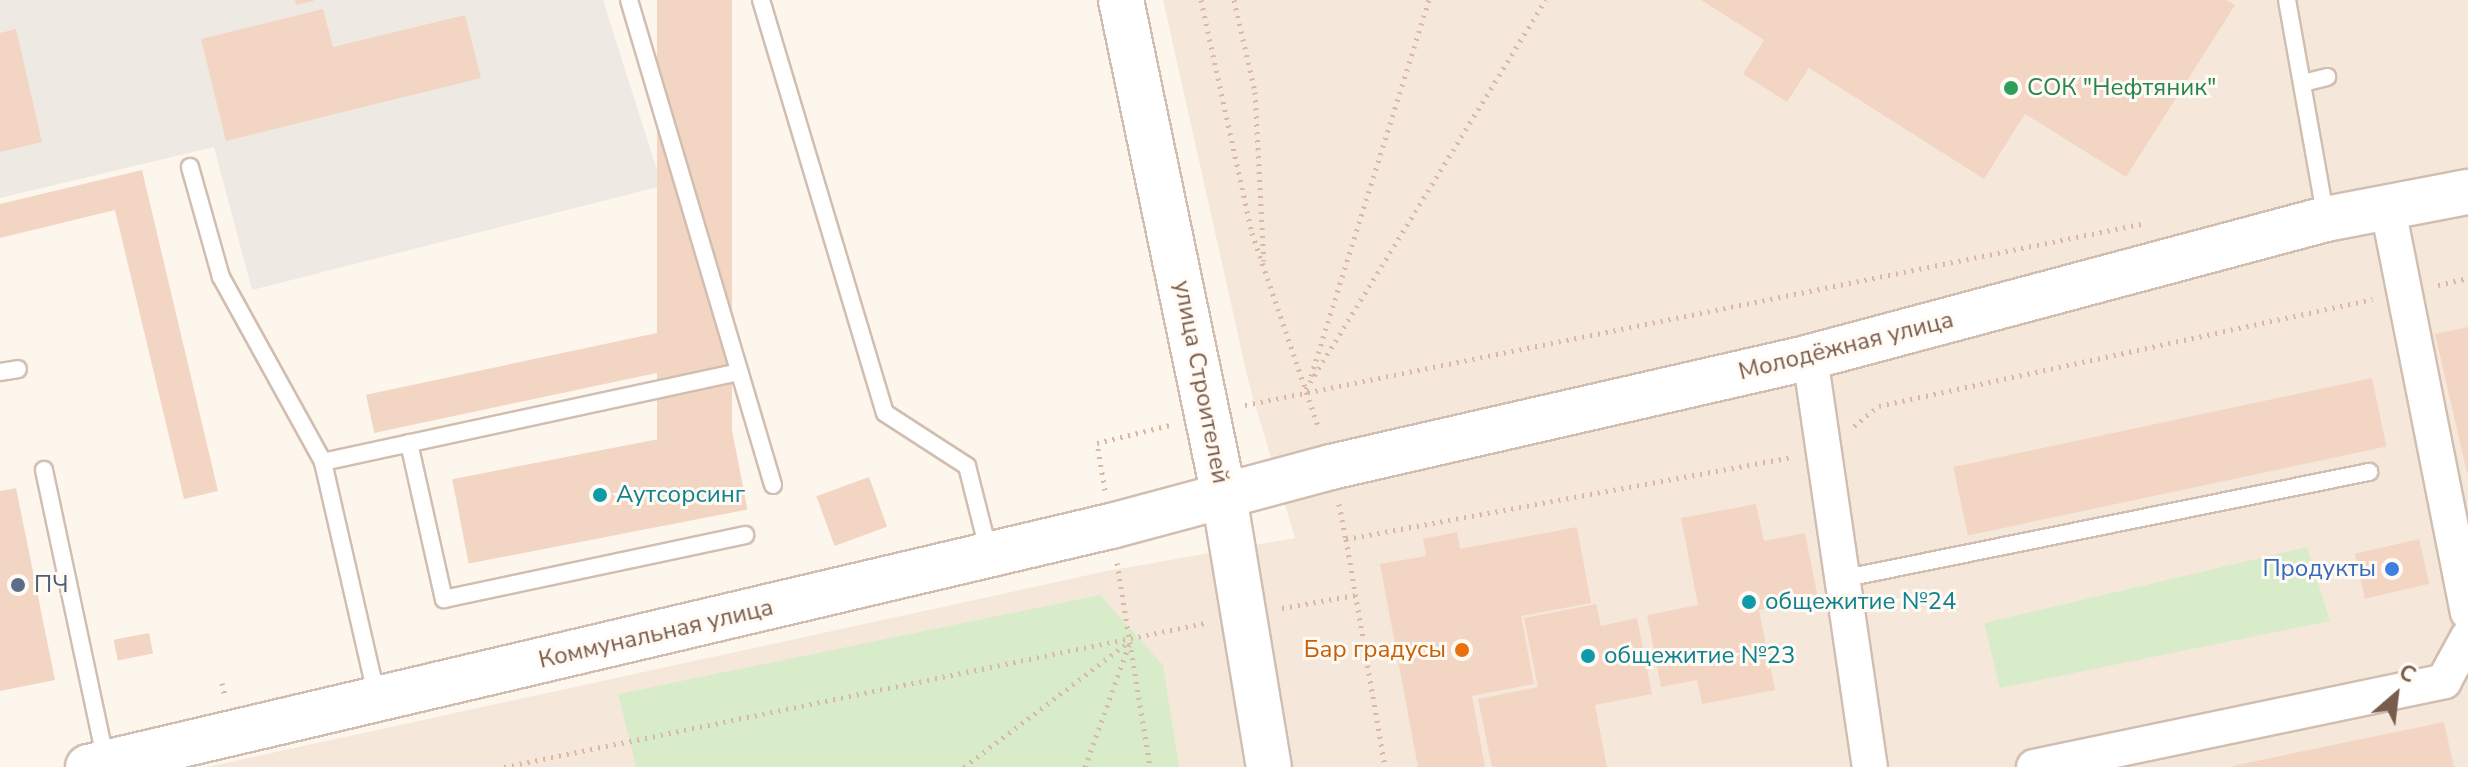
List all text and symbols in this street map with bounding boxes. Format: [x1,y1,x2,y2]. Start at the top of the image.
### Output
place label: СОК "Нефтяник" [2027,74,2216,102]
marker: СОК "Нефтяник" [2002,79,2020,97]
street label: улица Строителей [1167,278,1235,486]
street label: Молодёжная улица [1736,305,1956,387]
place label: Аутсорсинг [616,481,745,509]
marker: Аутсорсинг [591,486,609,504]
place label: Продукты [2262,555,2376,583]
marker: Продукты [2383,560,2401,578]
place label: ПЧ [34,571,68,599]
marker: ПЧ [9,576,27,594]
place label: общежитие №24 [1765,588,1956,616]
street label: Коммунальная улица [536,593,776,675]
marker: общежитие №24 [1740,593,1758,611]
place label: Бар градусы [1304,636,1446,664]
marker: Бар градусы [1453,641,1471,659]
place label: общежитие №23 [1604,642,1795,670]
marker: общежитие №23 [1579,647,1597,665]
north arrow [2356,655,2436,735]
text: С [2394,657,2421,691]

